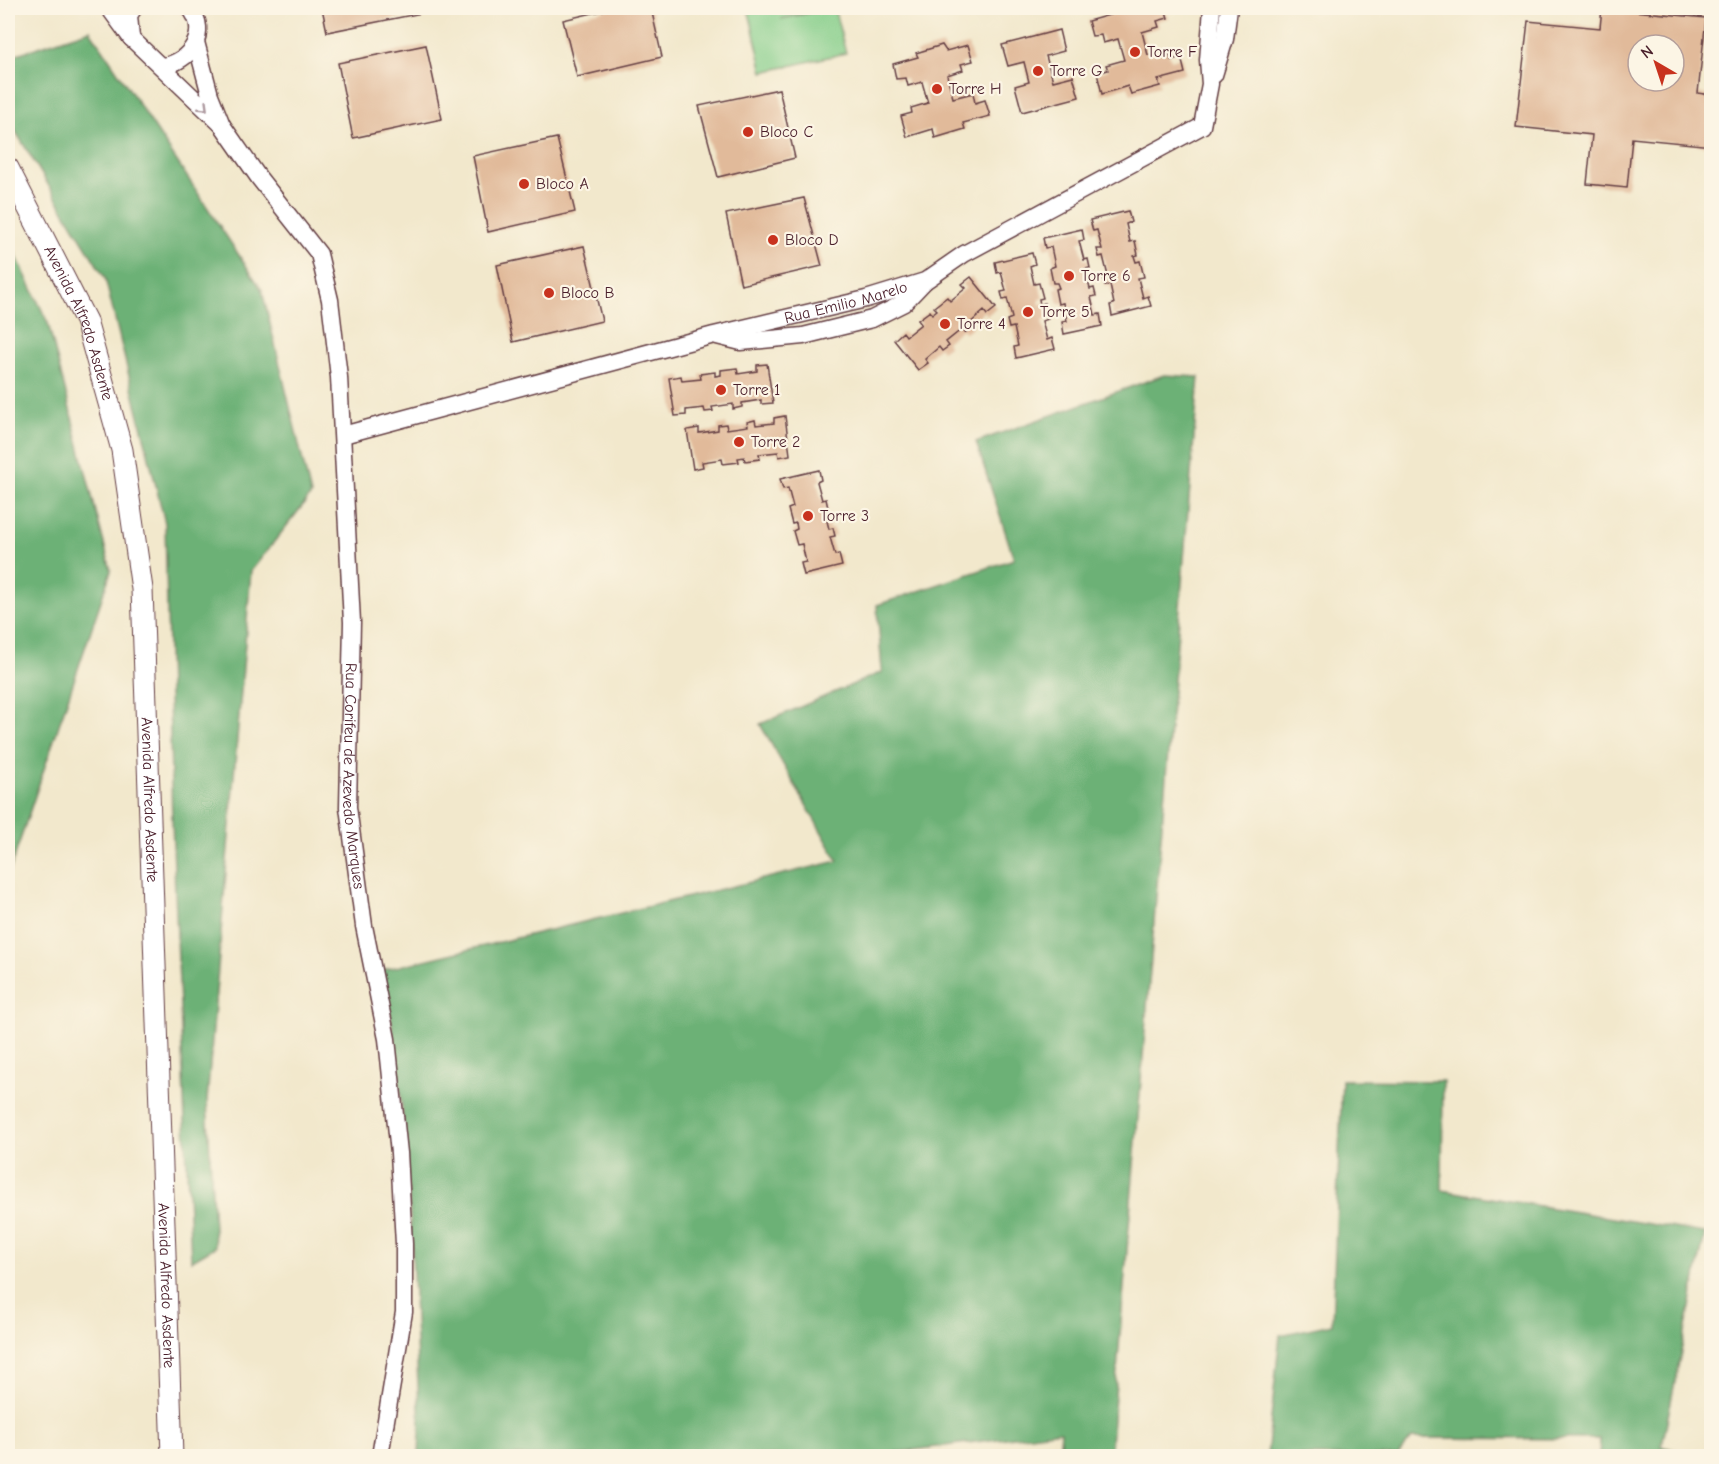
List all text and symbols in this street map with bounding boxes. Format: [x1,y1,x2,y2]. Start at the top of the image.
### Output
north arrow [1626,33,1686,93]
text: N [1637,42,1657,62]
place label: Torre F [1147,43,1198,61]
marker: Torre F [1128,45,1142,59]
place label: Torre G [1050,62,1103,80]
marker: Torre G [1031,64,1045,78]
place label: Torre H [949,80,1002,98]
marker: Torre H [930,82,944,96]
one-way arrow [197,100,208,111]
place label: Bloco C [760,123,813,141]
marker: Bloco C [741,125,755,139]
place label: Bloco A [536,175,589,193]
marker: Bloco A [517,177,531,191]
place label: Bloco D [785,231,838,249]
marker: Bloco D [766,233,780,247]
street label: Avenida Alfredo Asdente [40,243,117,402]
place label: Torre 6 [1081,267,1131,285]
marker: Torre 6 [1062,269,1076,283]
street label: Rua Emilio Marelo [782,278,910,327]
place label: Bloco B [561,284,614,302]
marker: Bloco B [542,286,556,300]
place label: Torre 5 [1040,303,1090,321]
marker: Torre 5 [1021,305,1035,319]
place label: Torre 4 [957,315,1006,333]
marker: Torre 4 [938,317,952,331]
place label: Torre 1 [733,381,780,399]
marker: Torre 1 [714,383,728,397]
place label: Torre 2 [751,433,800,451]
marker: Torre 2 [732,435,746,449]
place label: Torre 3 [820,507,869,525]
marker: Torre 3 [801,509,815,523]
street label: Rua Corifeu de Azevedo Marques [339,663,368,891]
street label: Avenida Alfredo Asdente [137,717,161,883]
street label: Avenida Alfredo Asdente [154,1203,178,1368]

